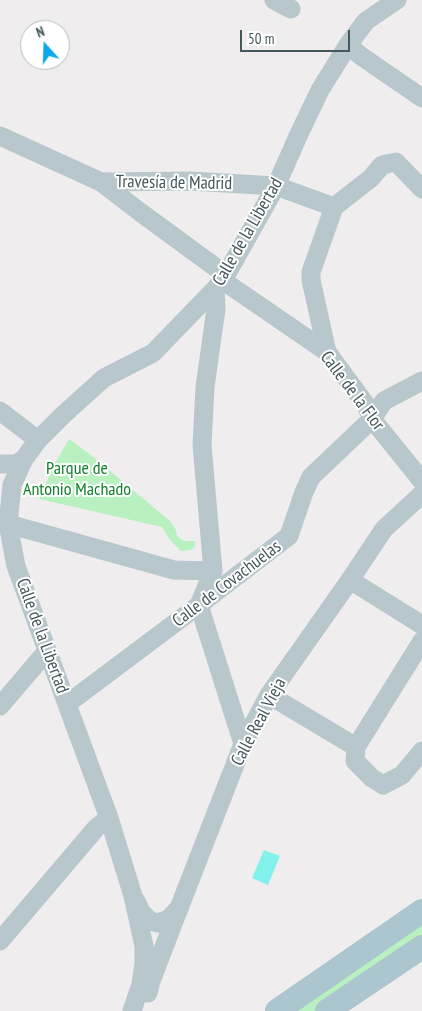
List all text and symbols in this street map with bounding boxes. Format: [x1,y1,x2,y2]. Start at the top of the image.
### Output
north arrow [20,20,70,70]
scale bar [242,20,352,52]
text: N [34,22,47,42]
text: 50 m [248,29,274,48]
street label: Travesía de Madrid [116,171,232,195]
street label: Calle de la Libertad [208,174,288,290]
street label: Calle de la Flor [315,347,389,435]
park label: Parque de Antonio Machado [23,458,131,500]
street label: Calle de Covachuelas [168,536,286,632]
street label: Calle de la Libertad [11,575,73,697]
street label: Calle Real Vieja [227,674,291,770]

